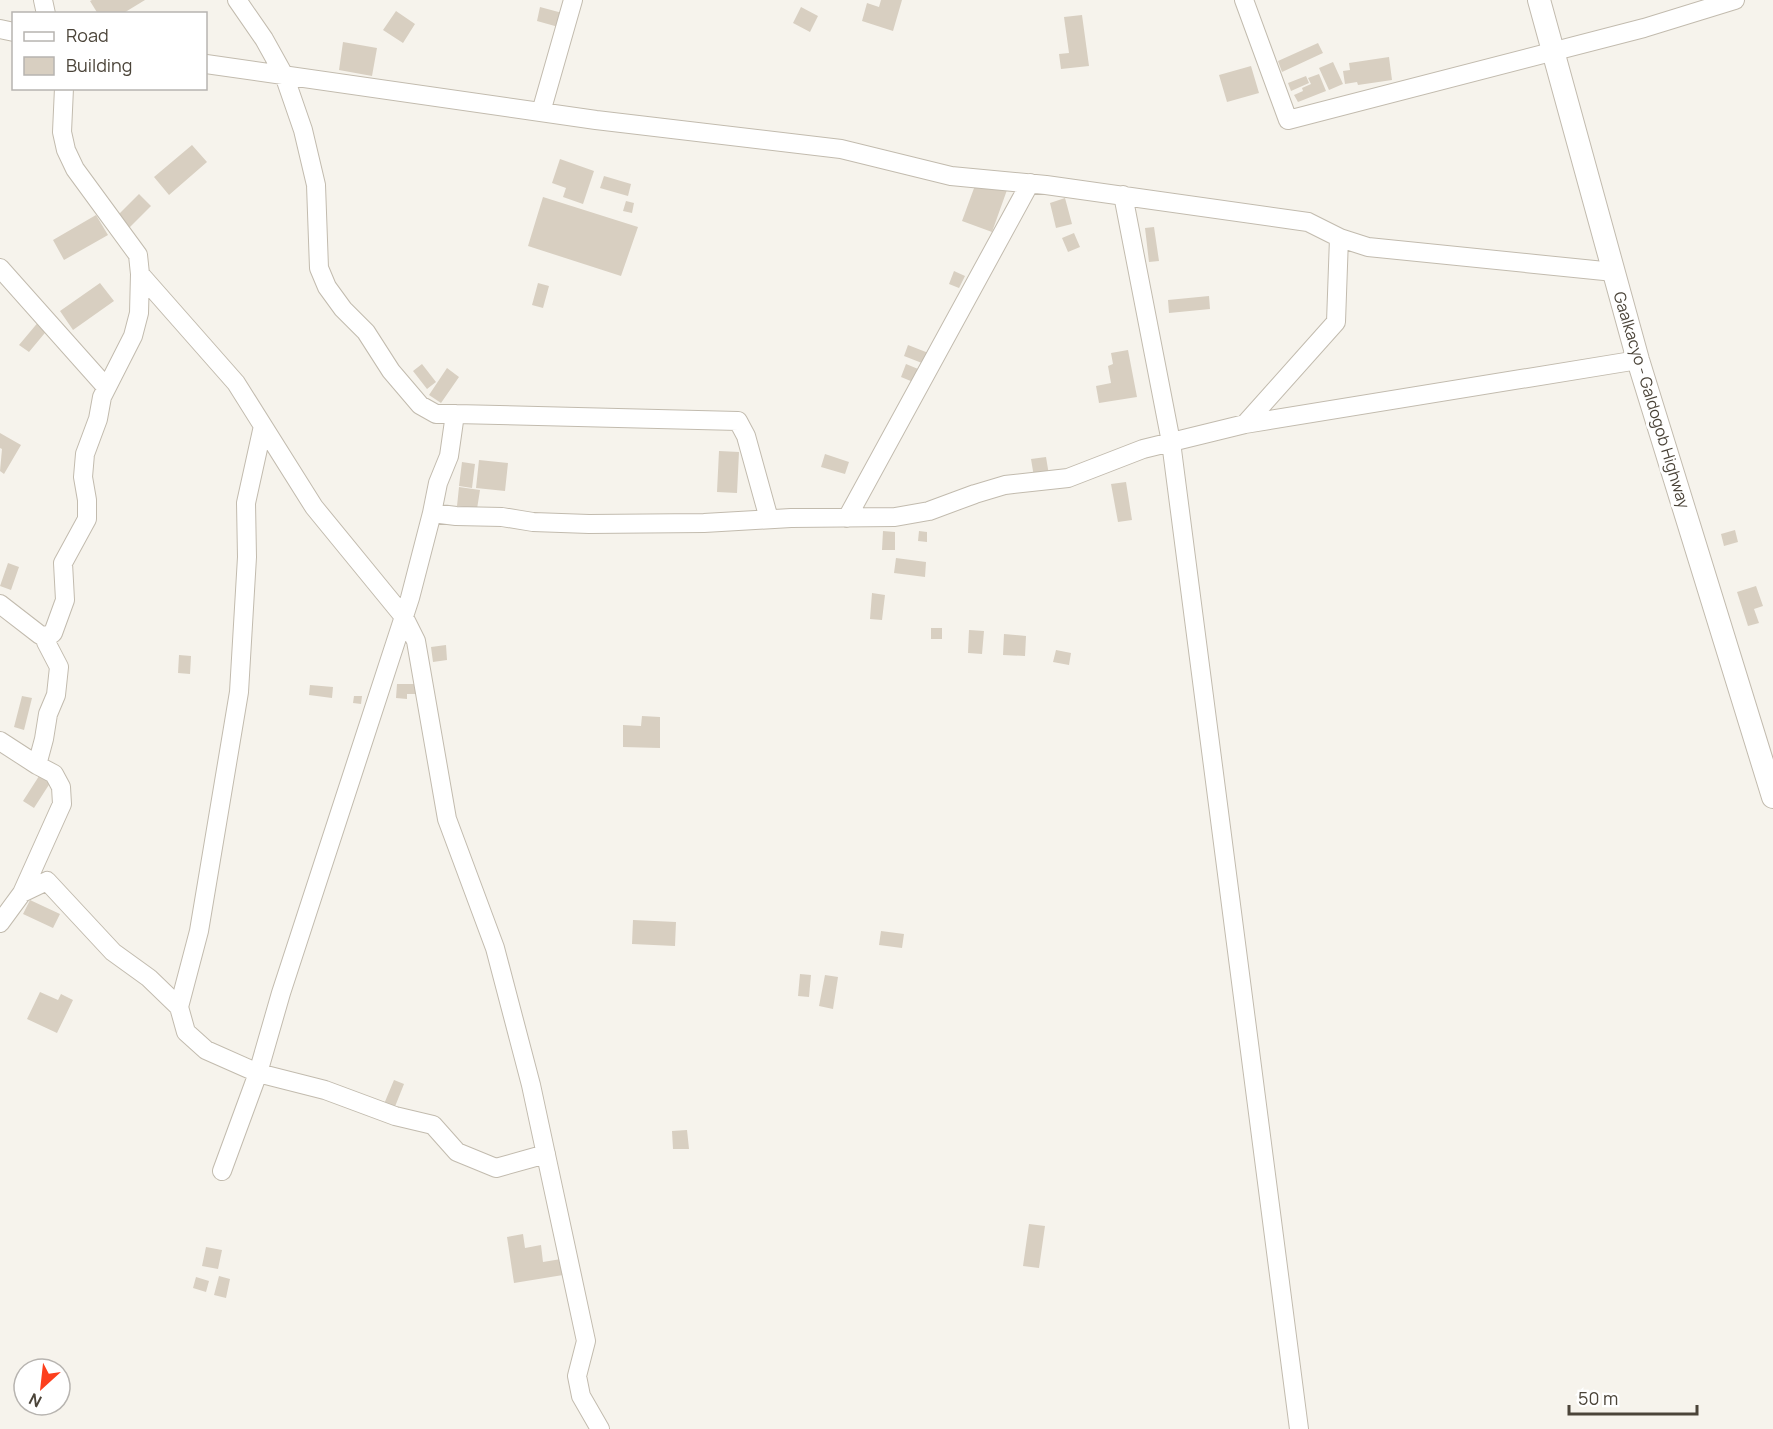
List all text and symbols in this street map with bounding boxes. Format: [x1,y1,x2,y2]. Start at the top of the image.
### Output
legend [12,12,207,90]
text: Road [66,23,109,47]
text: Building [66,53,132,77]
street label: Gaalkacyo - Galdogob Highway [1608,289,1696,512]
north arrow [12,1357,72,1417]
scale bar [1569,1378,1696,1416]
text: 50 m [1578,1386,1618,1410]
text: N [25,1388,45,1413]

